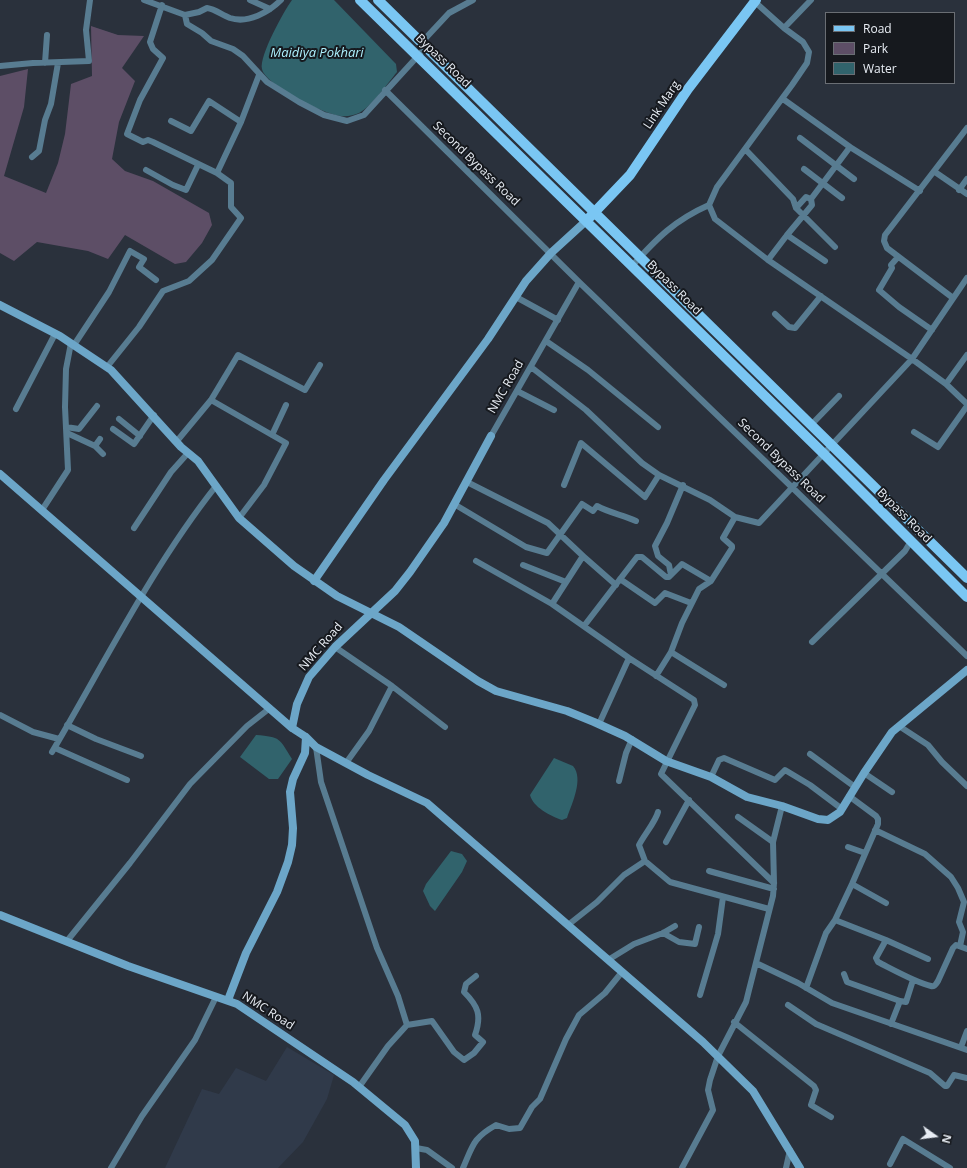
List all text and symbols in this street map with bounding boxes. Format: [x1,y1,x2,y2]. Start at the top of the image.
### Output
legend [825,12,955,84]
text: Road [863,20,892,37]
street label: Bypass Road [412,31,474,91]
text: Park [863,40,888,57]
water label: Maidiya Pokhari [270,45,364,61]
text: Water [863,60,897,77]
street label: Link Marg [641,78,683,132]
street label: Second Bypass Road [430,119,522,209]
street label: Bypass Road [644,258,704,318]
street label: NMC Road [485,358,527,416]
street label: Second Bypass Road [735,416,827,506]
street label: Bypass Road [874,486,934,546]
street label: NMC Road [296,620,346,674]
street label: NMC Road [239,989,297,1033]
north arrow [915,1116,955,1156]
text: N [939,1133,955,1145]

